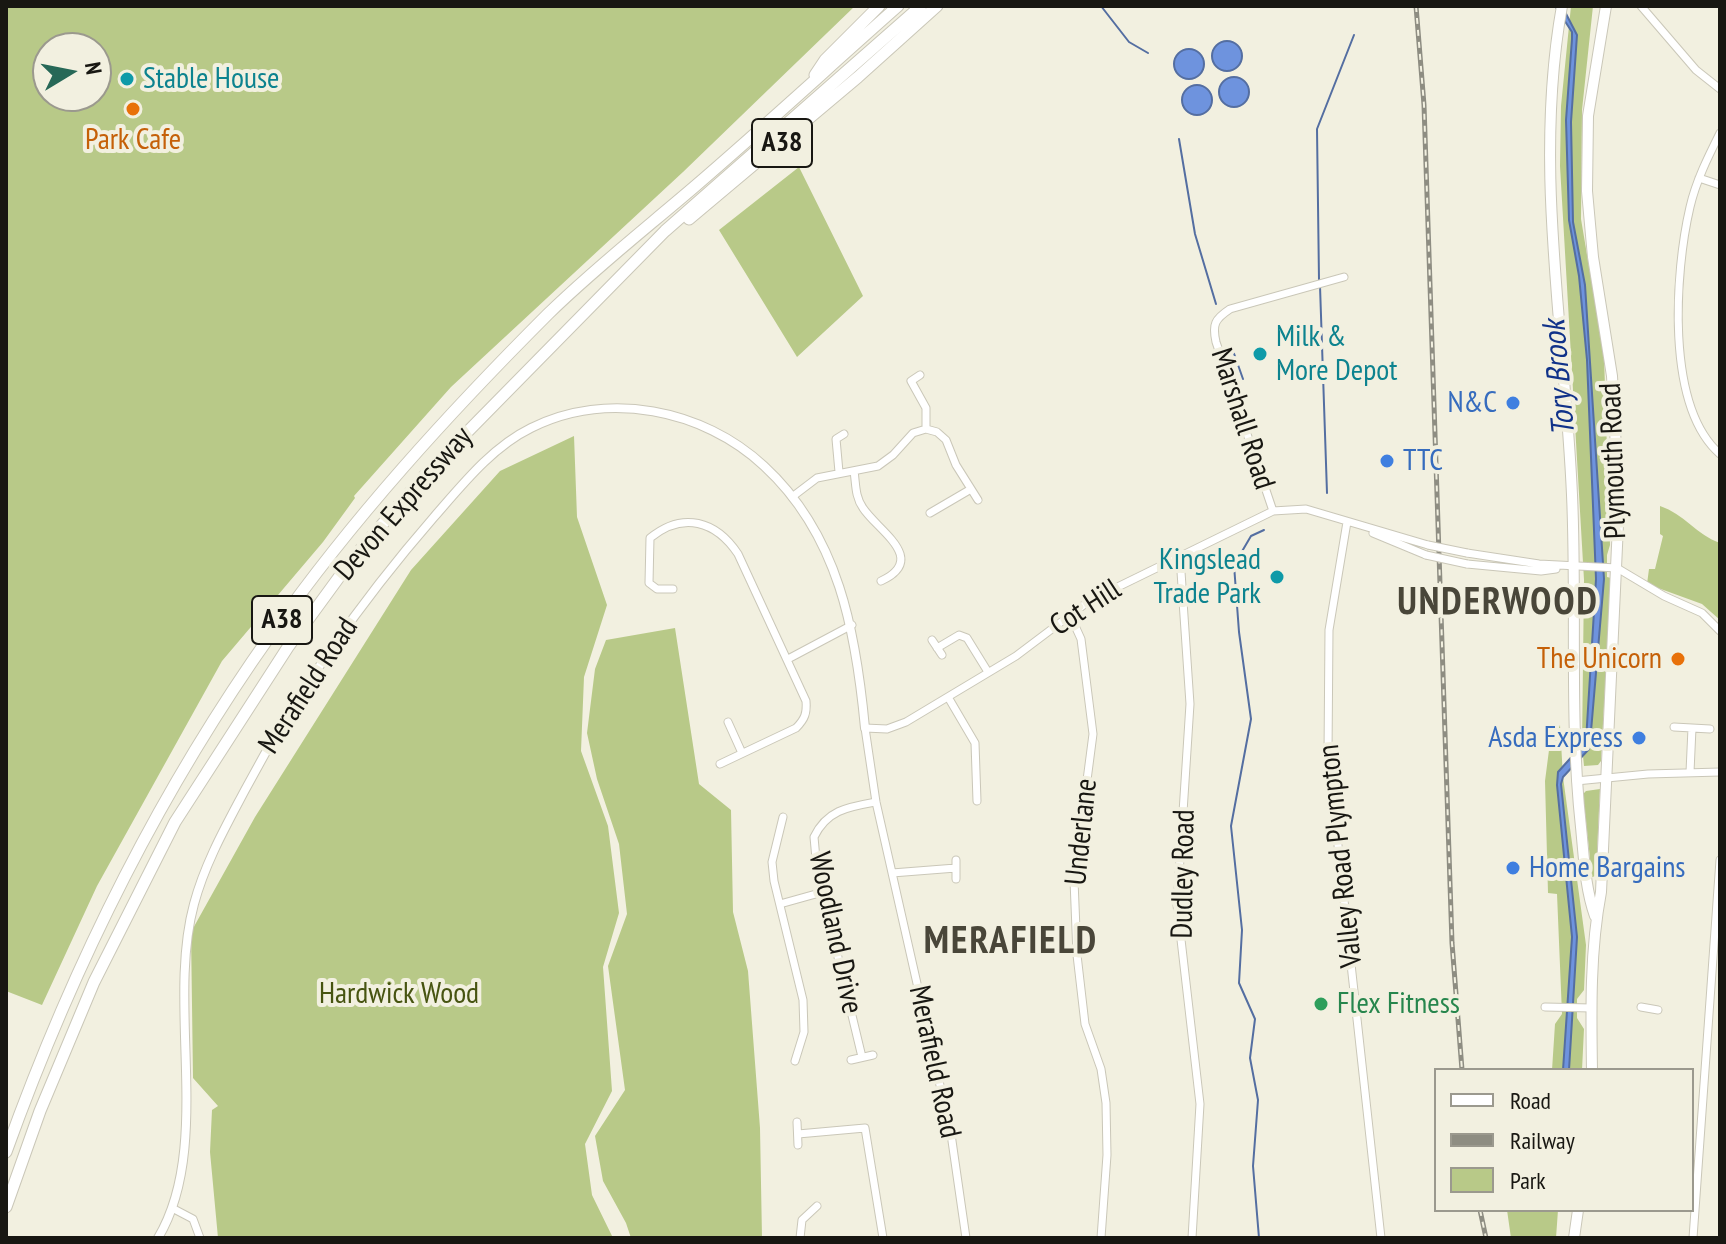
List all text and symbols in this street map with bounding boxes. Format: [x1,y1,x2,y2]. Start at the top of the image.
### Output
north arrow [32,32,112,112]
text: N [79,60,108,76]
place label: Stable House [143,61,279,97]
marker: Stable House [118,70,136,88]
marker: Park Cafe [124,100,142,118]
road number: A38 [752,119,812,167]
place label: Park Cafe [85,122,181,158]
water label: Tory Brook [1536,318,1584,438]
place label: Milk & More Depot [1276,319,1397,390]
street label: Marshall Road [1202,344,1282,494]
marker: Milk & More Depot [1251,345,1269,363]
street label: Plymouth Road [1593,382,1635,540]
place label: N&C [1447,385,1497,421]
marker: N&C [1504,394,1522,412]
street label: Devon Expressway [327,420,481,588]
place label: TTC [1403,443,1443,479]
marker: TTC [1378,452,1396,470]
place label: Kingslead Trade Park [1154,542,1261,612]
marker: Kingslead Trade Park [1268,568,1286,586]
street label: Cot Hill [1044,572,1128,644]
district label: UNDERWOOD [1397,580,1599,626]
road number: A38 [252,596,312,644]
street label: Merafield Road [252,611,366,761]
place label: The Unicorn [1537,641,1662,677]
marker: The Unicorn [1669,650,1687,668]
place label: Asda Express [1488,720,1623,756]
marker: Asda Express [1630,729,1648,747]
street label: Valley Road Plympton [1311,743,1371,969]
street label: Underlane [1059,777,1105,887]
street label: Dudley Road [1165,809,1203,939]
street label: Woodland Drive [800,849,870,1017]
place label: Home Bargains [1529,850,1685,886]
marker: Home Bargains [1504,859,1522,877]
district label: MERAFIELD [924,919,1098,965]
park label: Hardwick Wood [319,976,479,1012]
street label: Merafield Road [900,983,968,1141]
place label: Flex Fitness [1337,986,1460,1022]
marker: Flex Fitness [1312,995,1330,1013]
legend [1434,1068,1694,1212]
text: Road [1510,1085,1551,1116]
text: Railway [1510,1125,1575,1156]
text: Park [1510,1165,1546,1196]

